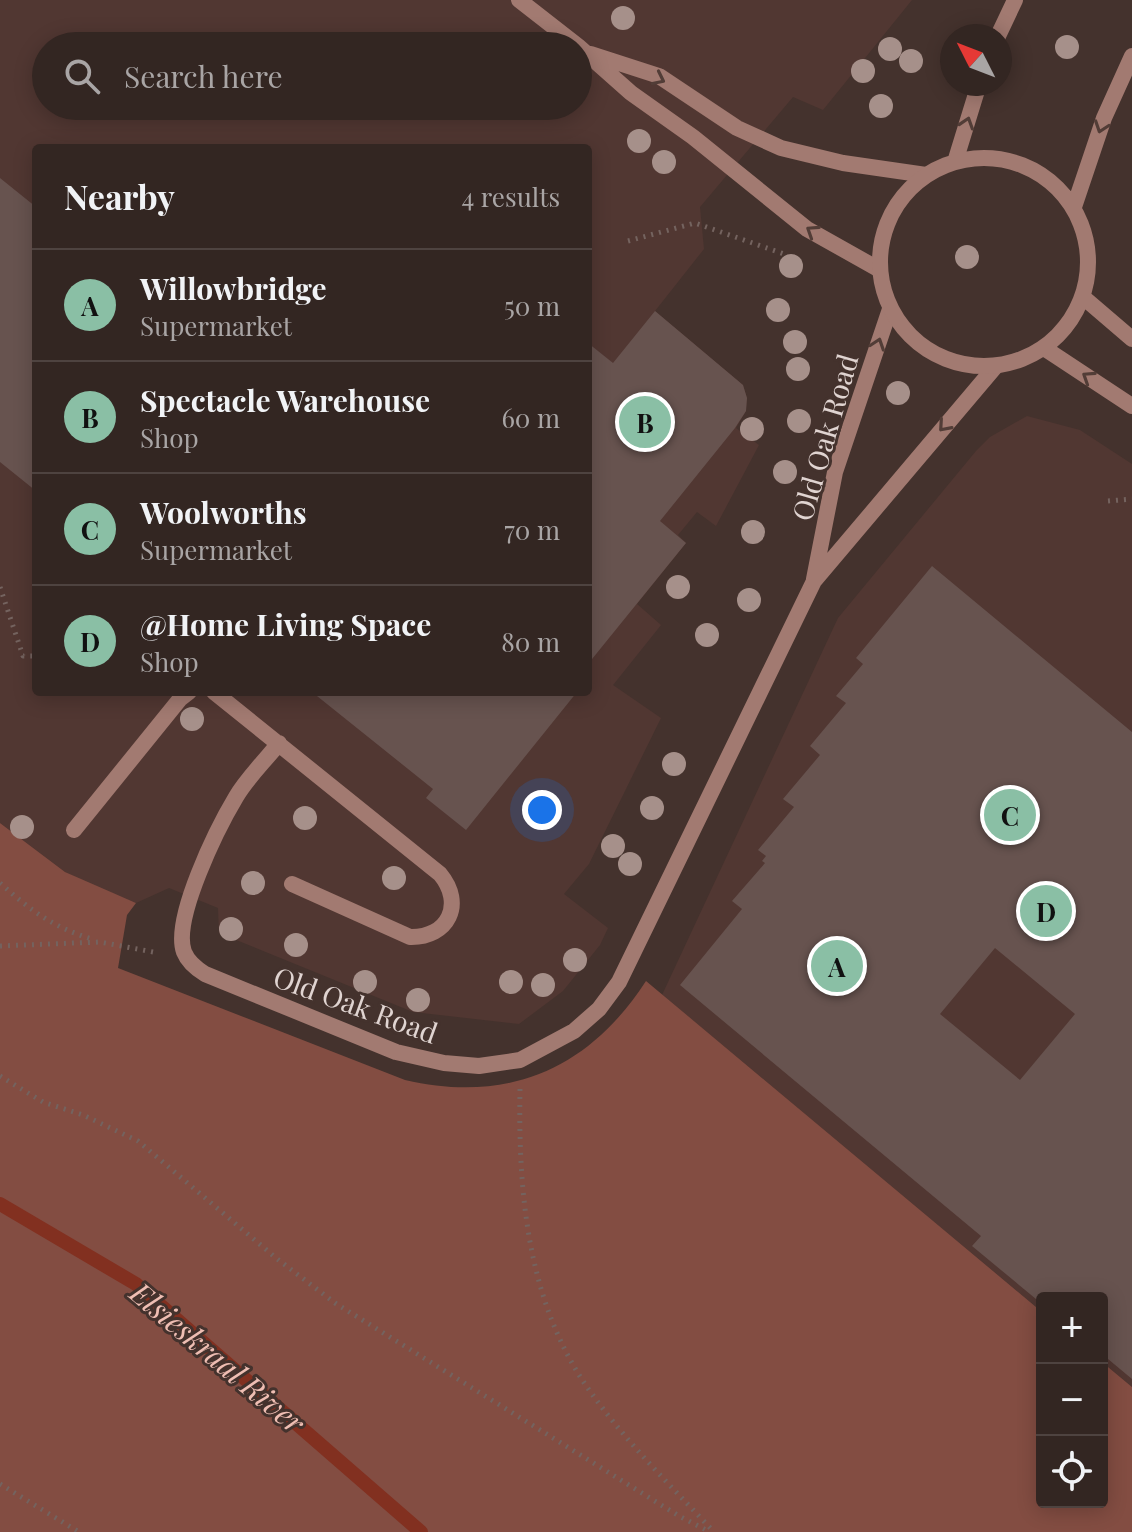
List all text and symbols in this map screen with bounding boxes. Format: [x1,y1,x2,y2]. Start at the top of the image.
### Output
north arrow [940,24,1012,96]
search box [32,32,592,120]
icon: search [60,54,104,98]
text: Search here [124,56,283,96]
one-way arrow [651,69,666,85]
one-way arrow [958,116,974,130]
one-way arrow [1094,119,1111,133]
text: Nearby [64,173,175,219]
text: 4 results [461,179,560,214]
one-way arrow [806,225,821,240]
text: Willowbridge [140,268,327,308]
text: A [81,288,99,323]
text: 50 m [504,288,560,323]
text: Supermarket [140,308,292,343]
one-way arrow [869,337,885,351]
street label: Old Oak Road [783,349,865,525]
one-way arrow [1082,371,1097,386]
text: Spectacle Warehouse [140,380,430,420]
pin: B [619,392,671,452]
text: B [81,400,99,435]
text: 60 m [501,400,560,435]
one-way arrow [939,417,953,432]
text: Shop [140,420,199,455]
text: Woolworths [140,492,307,532]
text: C [81,512,99,547]
text: 70 m [504,512,560,547]
text: Supermarket [140,532,292,567]
text: @Home Living Space [140,604,431,644]
text: D [80,624,100,659]
text: 80 m [501,624,560,659]
text: Shop [140,644,199,679]
pin: C [984,785,1036,845]
your location [522,790,562,830]
pin: D [1020,881,1072,941]
pin: A [811,936,863,996]
street label: Old Oak Road [269,957,443,1051]
water label: Elsieskraal River [121,1271,314,1442]
map controls [1036,1292,1108,1508]
button: + [1036,1292,1108,1364]
button: − [1036,1364,1108,1436]
button: locate [1036,1436,1108,1508]

